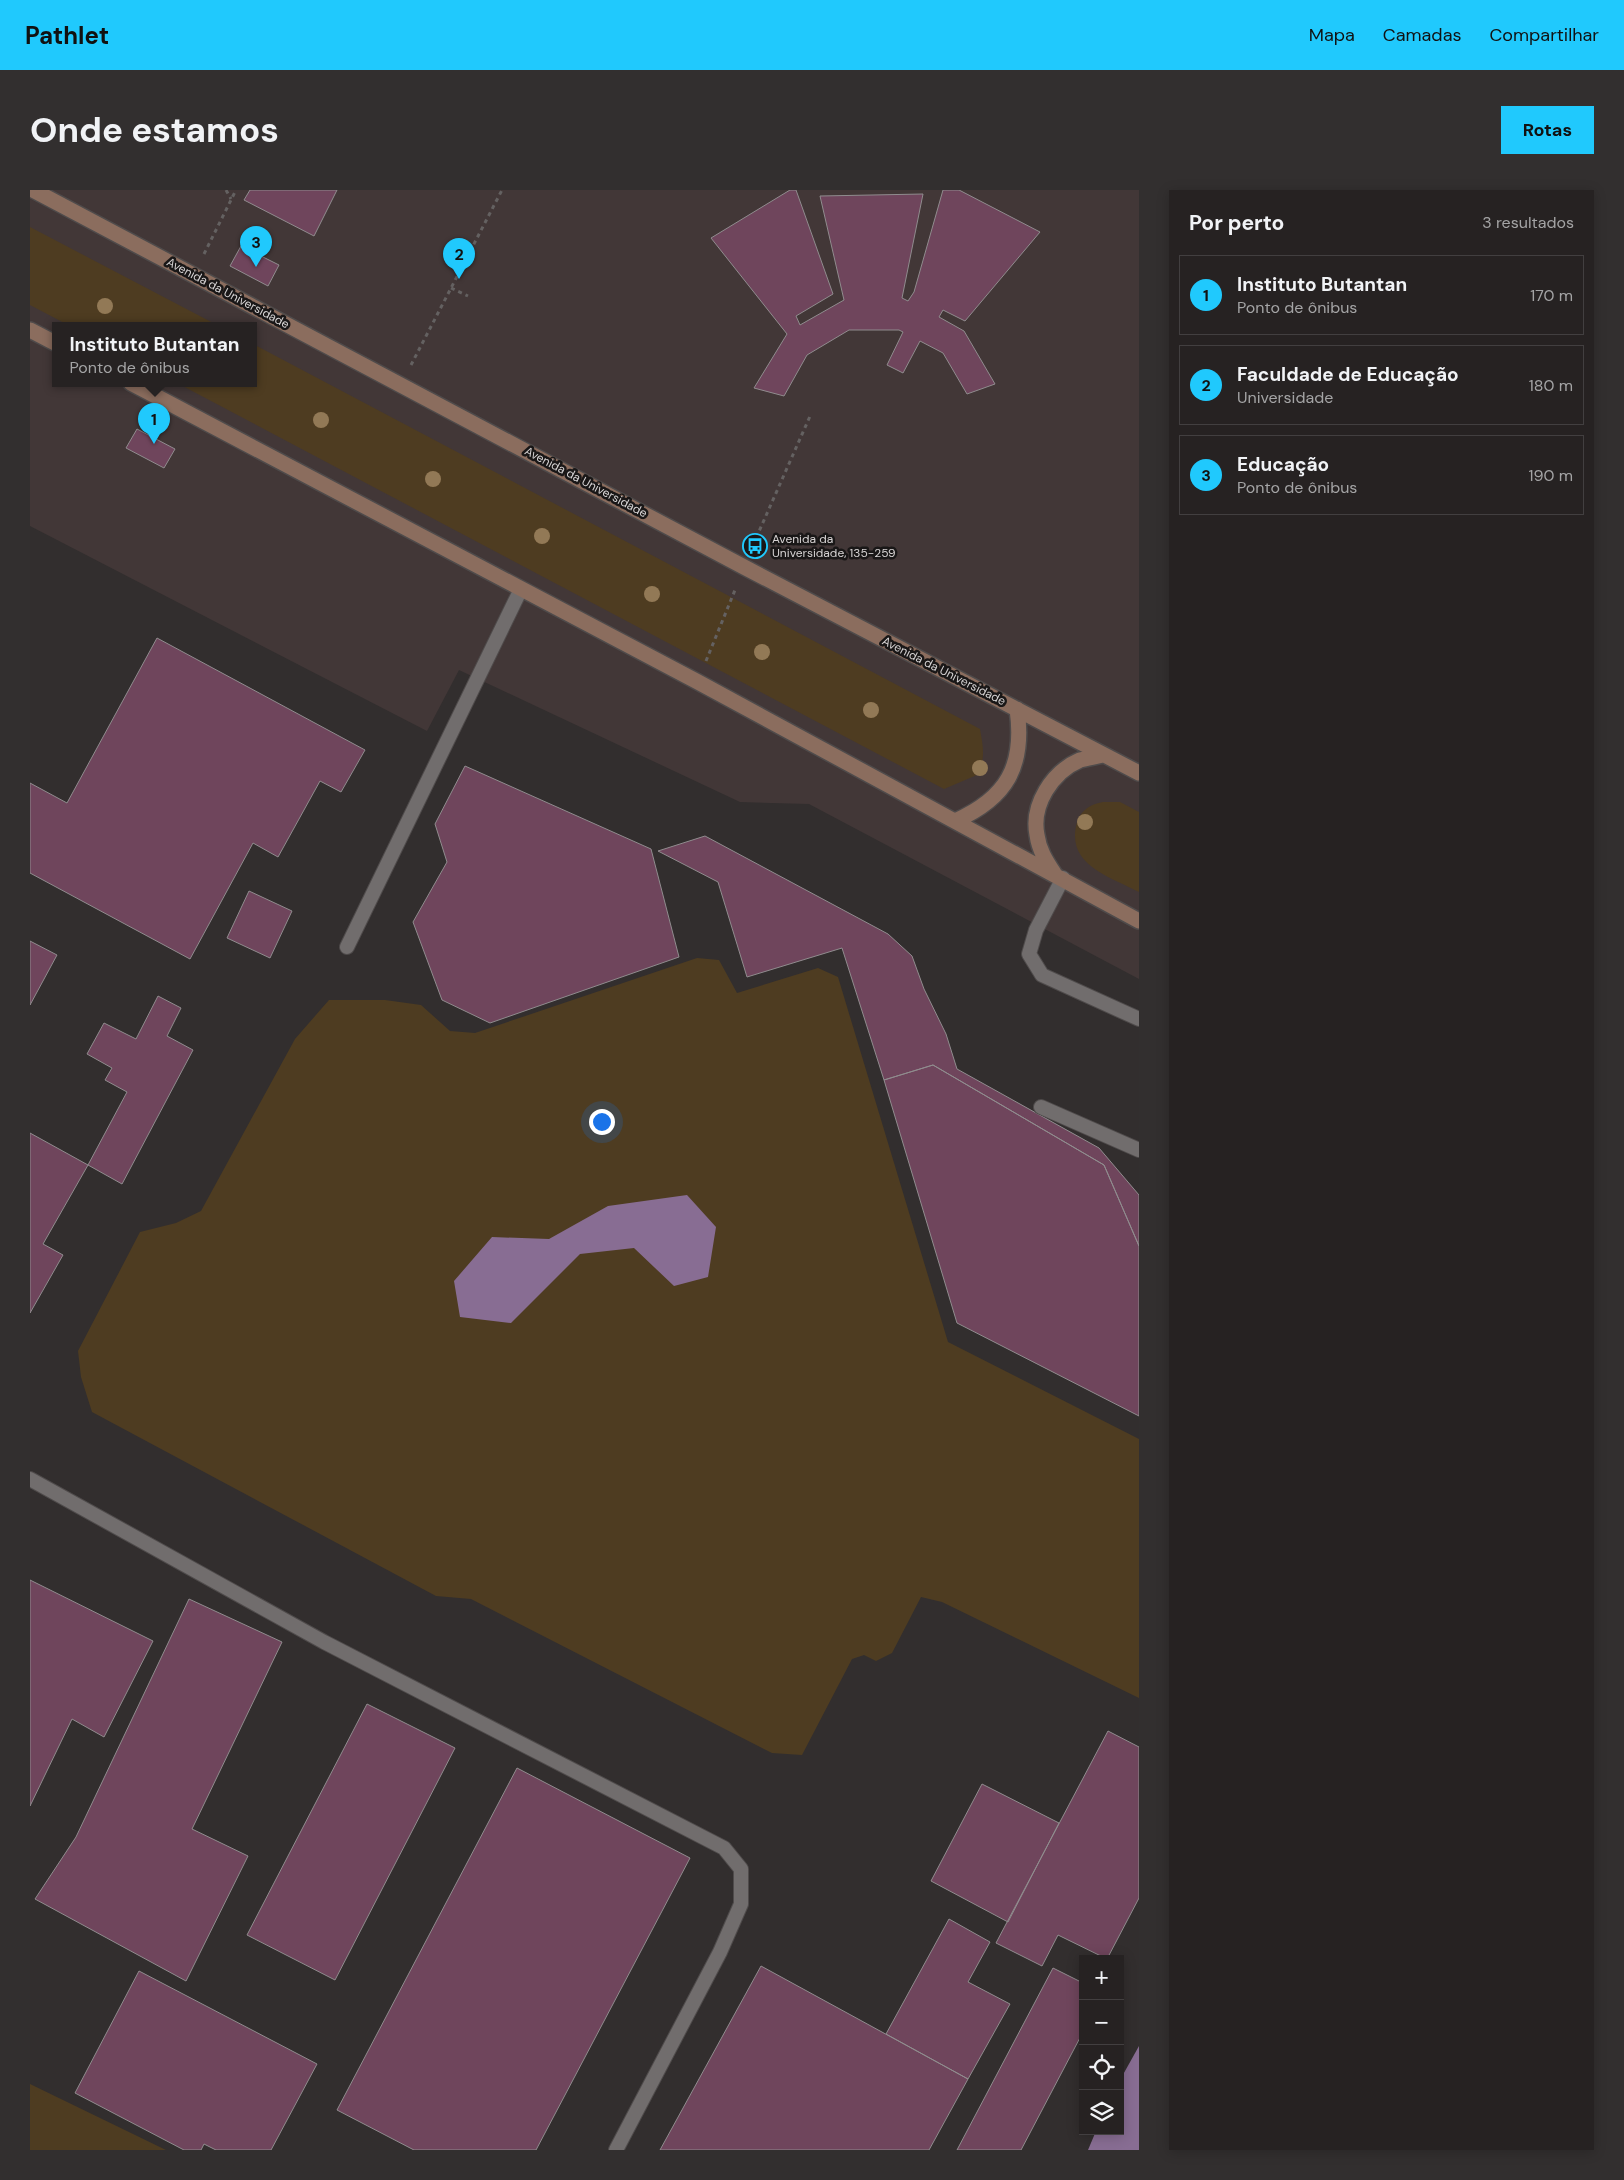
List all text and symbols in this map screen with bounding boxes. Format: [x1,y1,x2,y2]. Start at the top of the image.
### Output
text: Pathlet [25,20,109,51]
text: Mapa [1309,23,1355,47]
text: Camadas [1383,23,1461,47]
text: Compartilhar [1489,23,1599,47]
button: Rotas [1501,106,1594,154]
text: Onde estamos [30,107,279,153]
text: Por perto [1189,209,1284,237]
text: 3 resultados [1482,212,1574,233]
pin: 3 [240,226,272,267]
pin: 2 [443,238,475,279]
street label: Avenida da Universidade [164,254,292,332]
text: Instituto Butantan [1237,272,1407,297]
text: 1 [1203,285,1209,306]
text: 170 m [1530,285,1573,306]
text: Ponto de ônibus [1237,297,1357,318]
popup [52,322,257,387]
text: Instituto Butantan [69,332,240,357]
text: Ponto de ônibus [69,357,190,378]
text: Faculdade de Educação [1237,362,1459,387]
text: 2 [1201,375,1211,396]
text: 180 m [1529,375,1573,396]
text: Universidade [1237,387,1333,408]
pin: 1 [138,403,170,444]
street label: Avenida da Universidade [522,443,650,521]
text: Educação [1237,452,1329,477]
text: 3 [1201,465,1211,486]
text: 190 m [1529,465,1573,486]
text: Ponto de ônibus [1237,477,1357,498]
place label: Avenida da Universidade, 135-259 [772,531,896,561]
bus stop icon: Avenida da Universidade, 135-259 [742,533,768,559]
street label: Avenida da Universidade [879,633,1009,709]
your location [589,1109,615,1135]
map controls [1079,1955,1124,2135]
button: + [1079,1955,1124,2000]
button: − [1079,2000,1124,2045]
button: locate [1079,2045,1124,2090]
button: layers [1079,2090,1124,2135]

